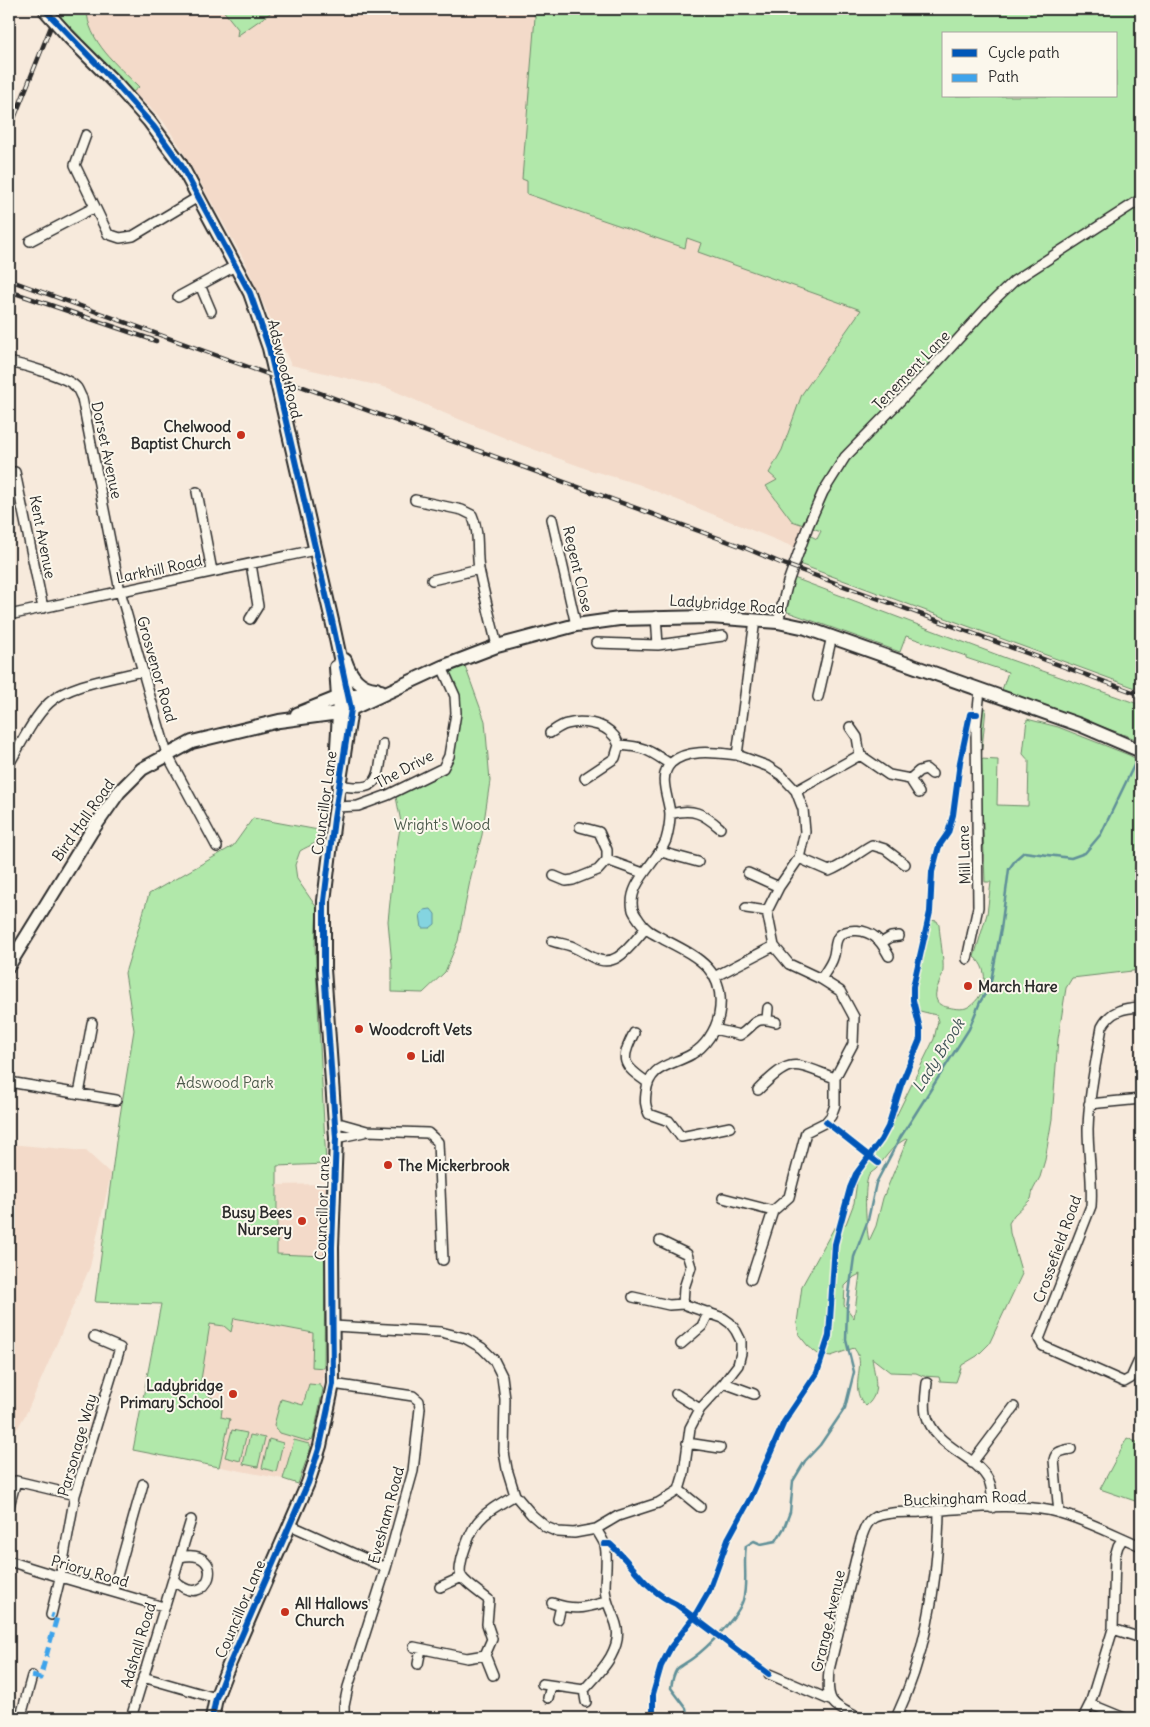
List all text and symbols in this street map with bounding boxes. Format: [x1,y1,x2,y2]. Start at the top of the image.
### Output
legend [942,32,1118,98]
text: Cycle path [988,43,1060,62]
text: Path [988,67,1019,86]
street label: Adswood Road [264,317,307,421]
street label: Tenement Lane [868,326,954,414]
street label: Dorset Avenue [87,400,127,500]
place label: Chelwood Baptist Church [131,417,231,454]
marker: Chelwood Baptist Church [235,429,247,441]
street label: Kent Avenue [26,494,60,580]
street label: Regent Close [559,524,597,614]
street label: Larkhill Road [114,551,204,587]
street label: Ladybridge Road [669,590,786,618]
street label: Grosvenor Road [133,614,181,724]
street label: The Drive [371,746,437,792]
street label: Councillor Lane [307,750,341,856]
street label: Bird Hall Road [48,775,119,865]
park label: Wright's Wood [394,815,491,834]
street label: Mill Lane [953,825,975,885]
place label: March Hare [978,977,1058,996]
marker: March Hare [962,980,974,992]
water label: Lady Brook [908,1013,969,1095]
place label: Woodcroft Vets [369,1020,472,1039]
marker: Woodcroft Vets [353,1023,365,1035]
place label: Lidl [421,1047,445,1066]
marker: Lidl [405,1050,417,1062]
park label: Adswood Park [176,1073,274,1092]
street label: Councillor Lane [311,1155,333,1261]
place label: The Mickerbrook [398,1156,510,1175]
marker: The Mickerbrook [382,1159,394,1171]
street label: Crossefield Road [1029,1192,1085,1305]
place label: Busy Bees Nursery [222,1203,292,1240]
marker: Busy Bees Nursery [296,1215,308,1227]
place label: Ladybridge Primary School [120,1376,223,1413]
marker: Ladybridge Primary School [227,1388,239,1400]
street label: Parsonage Way [53,1391,101,1499]
street label: Evesham Road [364,1464,408,1566]
street label: Buckingham Road [903,1486,1027,1510]
street label: Priory Road [49,1551,131,1591]
street label: Councillor Lane [211,1557,269,1661]
street label: Grange Avenue [807,1568,849,1674]
place label: All Hallows Church [295,1594,368,1630]
street label: Adshall Road [116,1600,160,1690]
marker: All Hallows Church [279,1606,291,1618]

